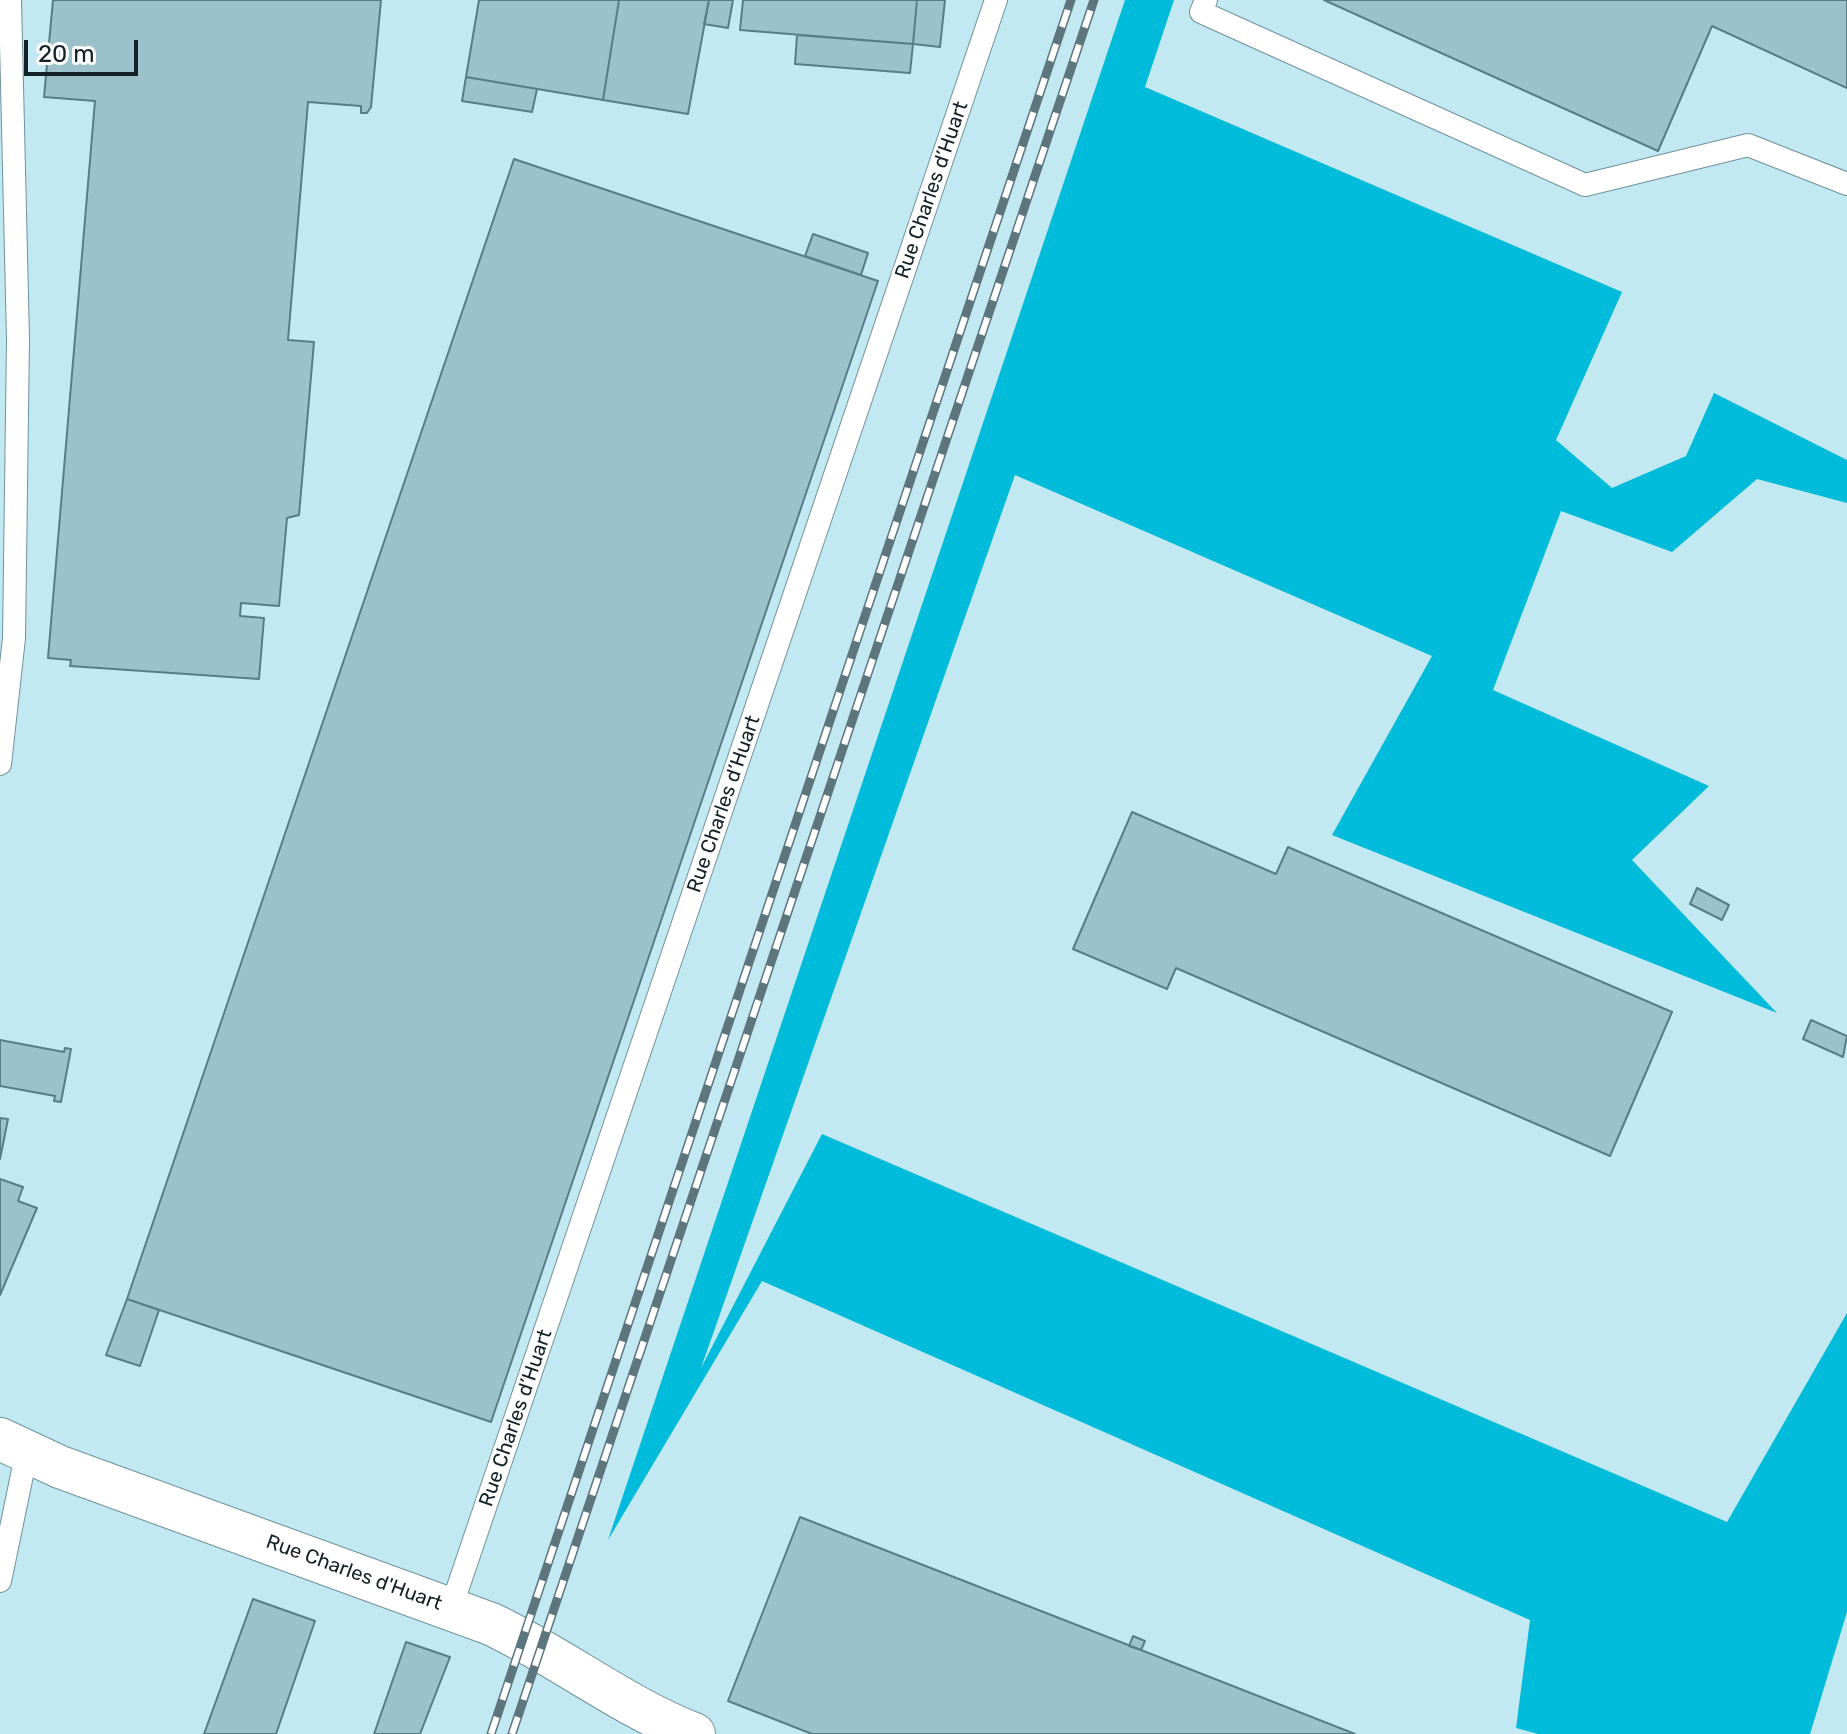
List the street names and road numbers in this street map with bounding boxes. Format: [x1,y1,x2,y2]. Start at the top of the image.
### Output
street label: Rue Charles d’Huart [890,98,974,282]
street label: Rue Charles d’Huart [682,712,766,896]
street label: Rue Charles d’Huart [474,1326,558,1510]
street label: Rue Charles d'Huart [263,1530,445,1616]

